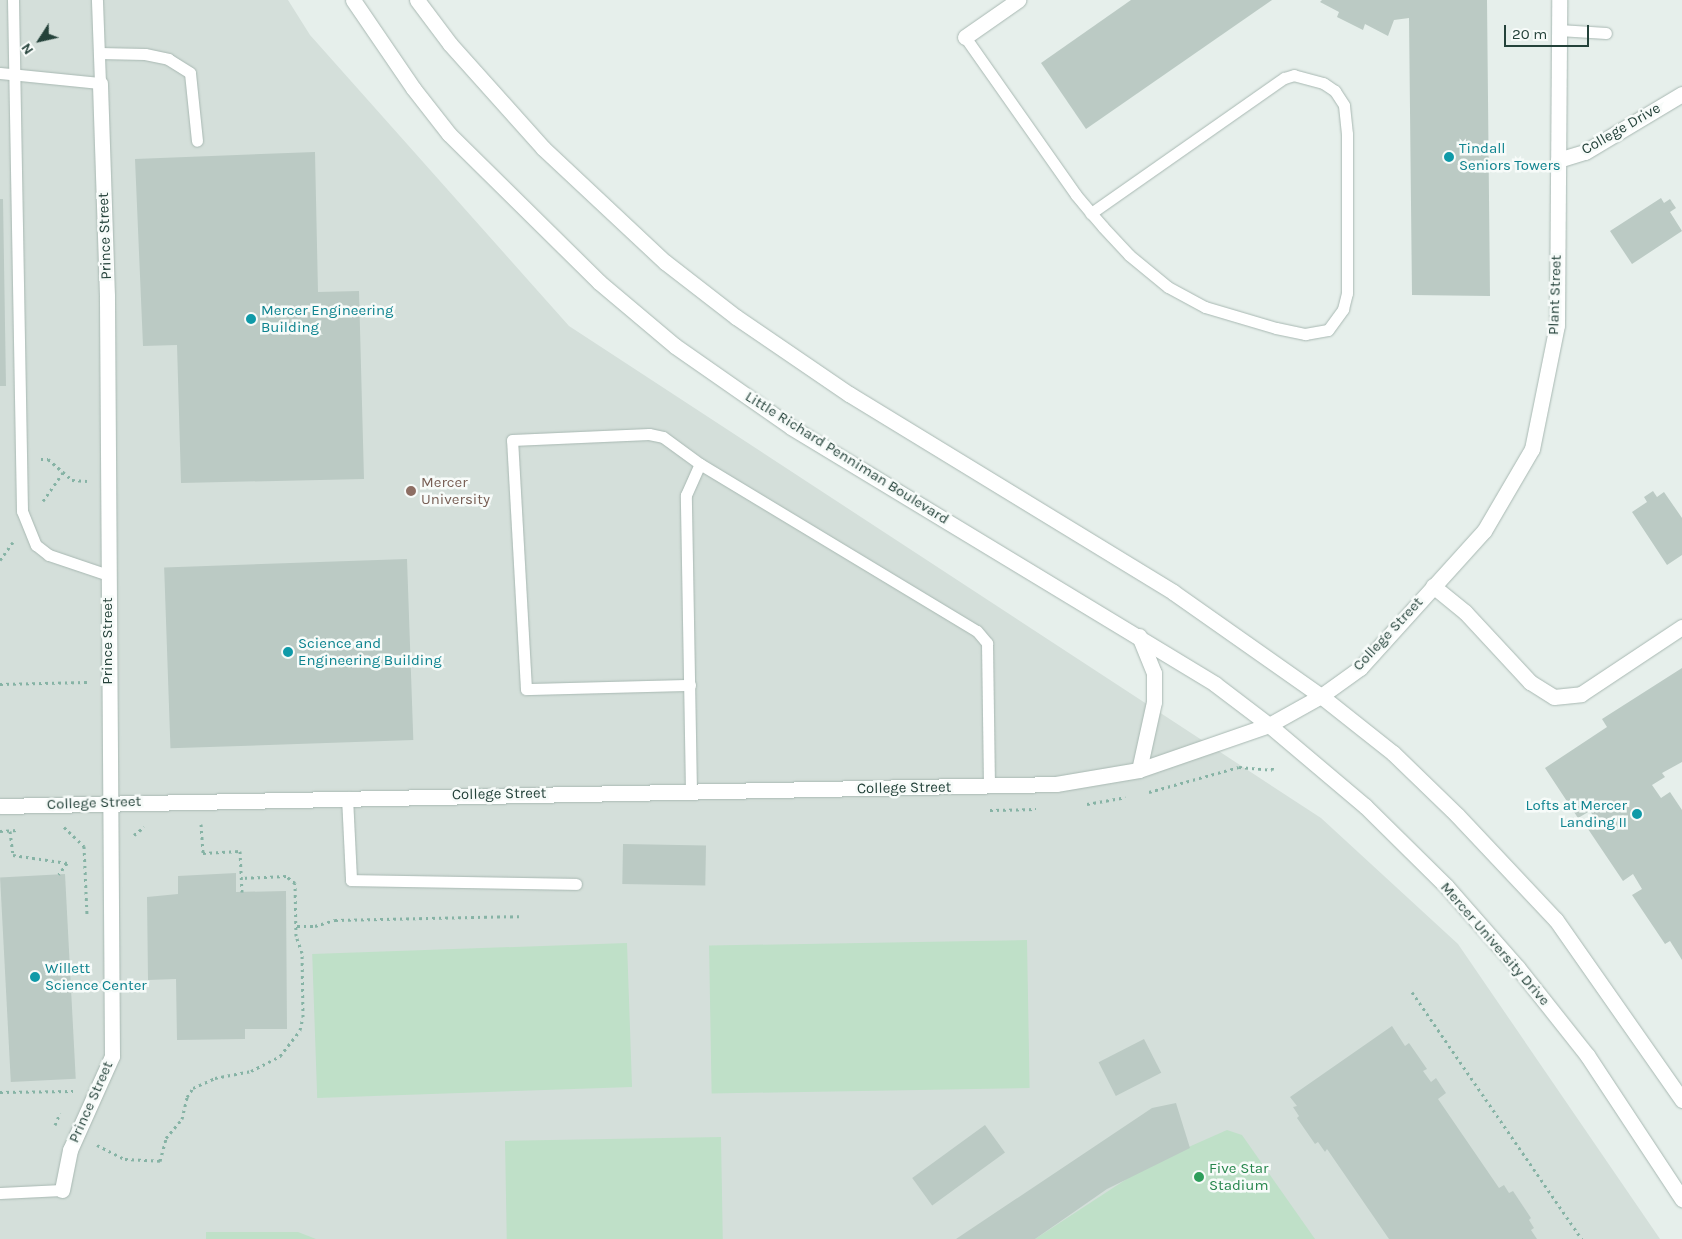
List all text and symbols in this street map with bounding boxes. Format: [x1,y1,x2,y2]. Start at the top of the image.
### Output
north arrow [15,15,65,65]
scale bar [1507,15,1592,47]
text: 20 m [1512,25,1547,43]
text: N [17,40,37,58]
street label: College Drive [1578,99,1664,159]
place label: Tindall Seniors Towers [1459,139,1561,174]
marker: Tindall Seniors Towers [1443,151,1455,163]
street label: Prince Street [94,192,116,280]
street label: Plant Street [1545,255,1565,335]
place label: Mercer Engineering Building [261,301,394,336]
marker: Mercer Engineering Building [245,313,257,325]
street label: Little Richard Penniman Boulevard [742,388,952,528]
place label: Mercer University [421,473,490,508]
marker: Mercer University [405,485,417,497]
street label: College Street [1349,593,1427,675]
street label: Prince Street [99,597,117,685]
place label: Science and Engineering Building [298,634,442,669]
marker: Science and Engineering Building [282,646,294,658]
street label: College Street [857,778,951,798]
street label: College Street [452,784,546,804]
street label: College Street [47,792,141,814]
place label: Lofts at Mercer Landing II [1525,796,1627,831]
marker: Lofts at Mercer Landing II [1631,808,1643,820]
street label: Mercer University Drive [1436,879,1554,1009]
place label: Willett Science Center [45,959,147,994]
marker: Willett Science Center [29,971,41,983]
street label: Prince Street [65,1058,117,1146]
place label: Five Star Stadium [1209,1159,1269,1194]
marker: Five Star Stadium [1193,1171,1205,1183]

